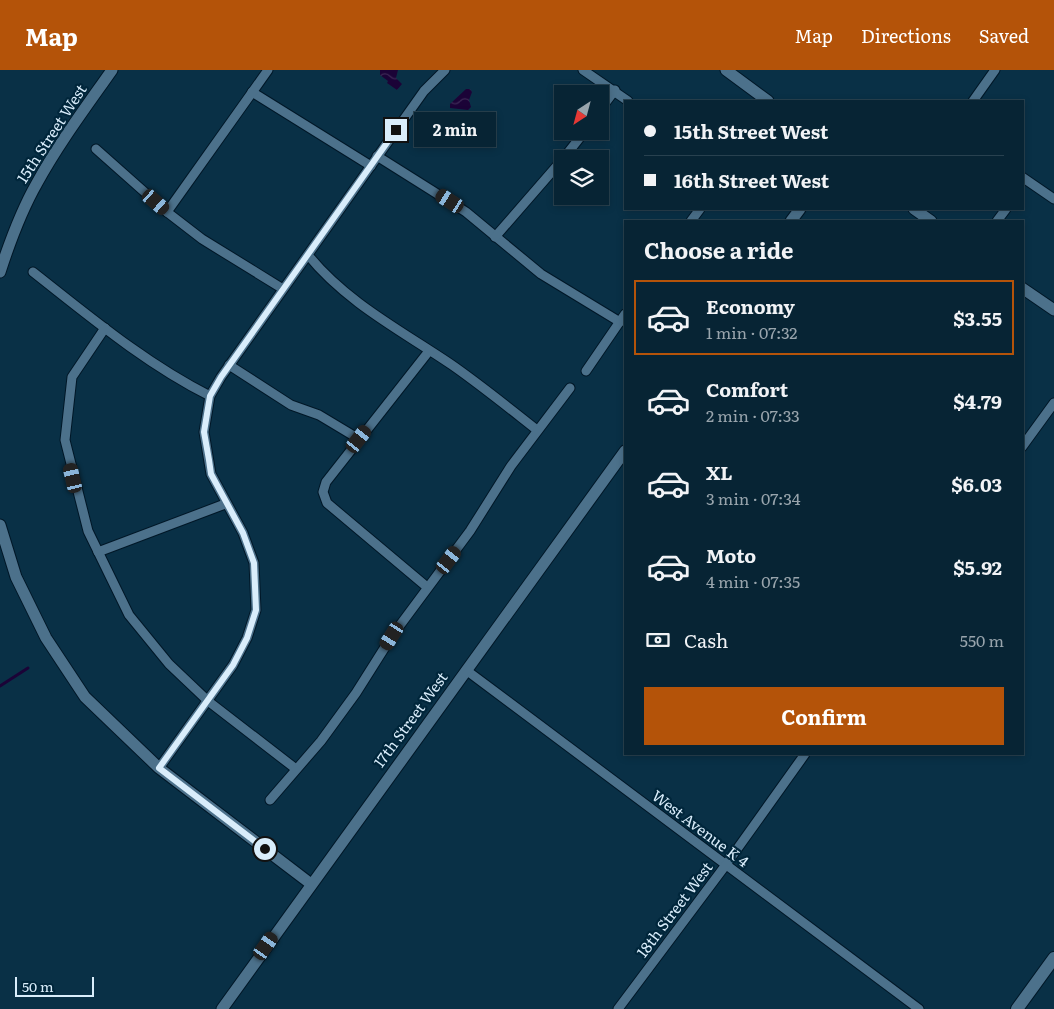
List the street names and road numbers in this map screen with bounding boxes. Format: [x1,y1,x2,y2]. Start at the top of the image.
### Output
street label: 15th Street West [10,79,91,187]
street label: 17th Street West [367,666,452,772]
street label: West Avenue K 4 [647,784,754,872]
street label: 18th Street West [630,856,717,962]

